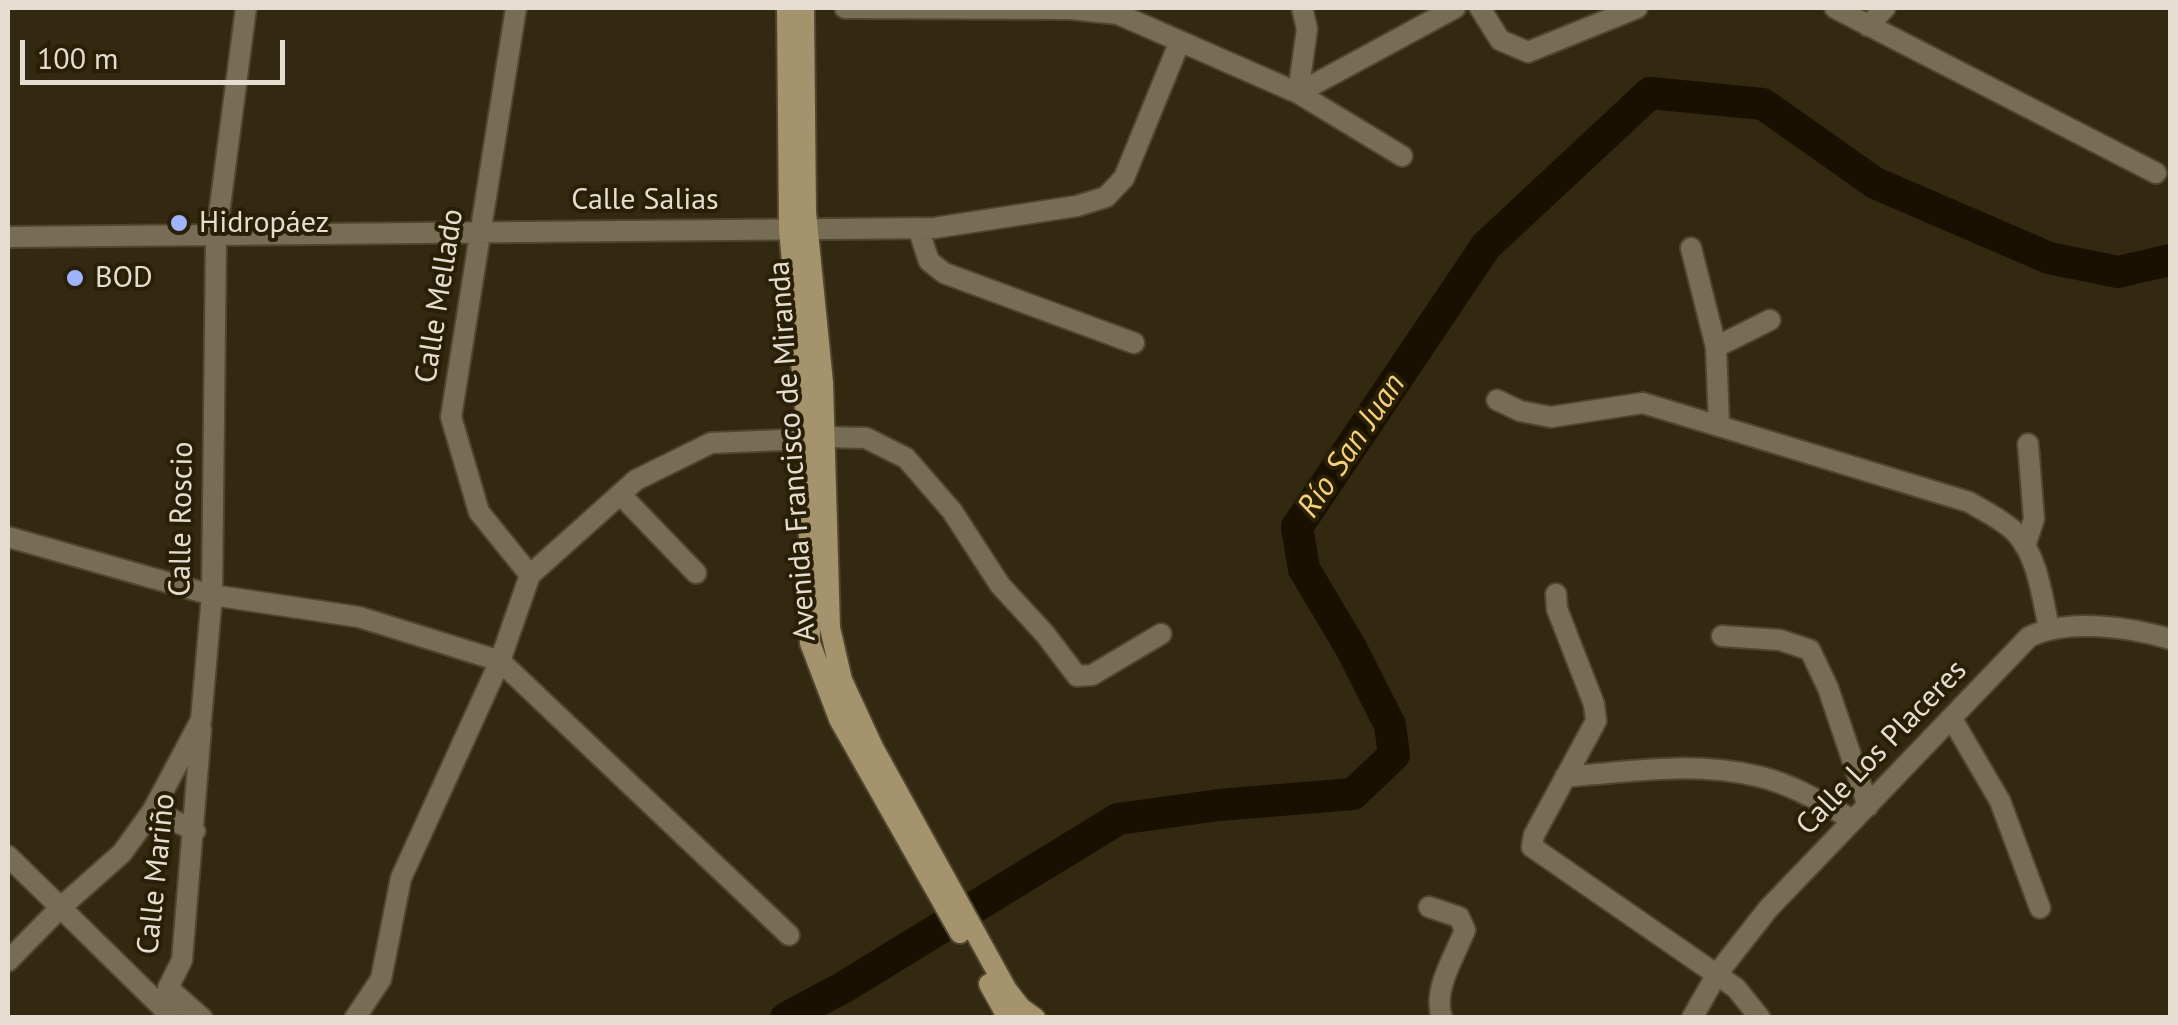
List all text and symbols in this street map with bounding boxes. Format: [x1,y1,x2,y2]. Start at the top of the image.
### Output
scale bar [25,20,290,82]
text: 100 m [37,38,118,77]
street label: Calle Salias [571,182,719,218]
place label: Hidropáez [199,205,329,241]
street label: Calle Mellado [408,206,472,386]
marker: Hidropáez [168,212,190,234]
place label: BOD [95,260,153,296]
street label: Avenida Francisco de Miranda [762,260,824,642]
marker: BOD [64,267,86,289]
water label: Río San Juan [1290,367,1414,525]
street label: Calle Roscio [163,441,201,597]
street label: Calle Los Placeres [1789,653,1975,843]
street label: Calle Mariño [131,792,183,956]

